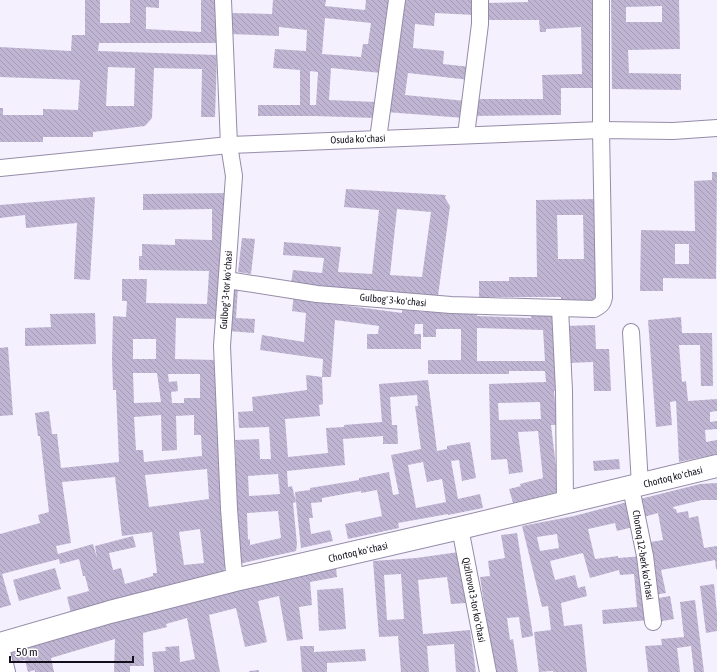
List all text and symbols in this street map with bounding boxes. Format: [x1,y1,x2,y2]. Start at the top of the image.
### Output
street label: Osuda koʻchasi [330,133,386,145]
street label: Gulbog' 3-tor koʻchasi [218,250,234,330]
street label: Gulbog' 3-koʻchasi [359,292,427,308]
street label: Chortoq koʻchasi [642,464,704,490]
street label: Chortoq 12-berk koʻchasi [630,509,656,601]
street label: Chortoq koʻchasi [327,540,389,564]
street label: Qizilrovot 3-tor koʻchasi [460,557,488,643]
scale bar [10,638,133,664]
text: 50 m [16,645,38,659]

